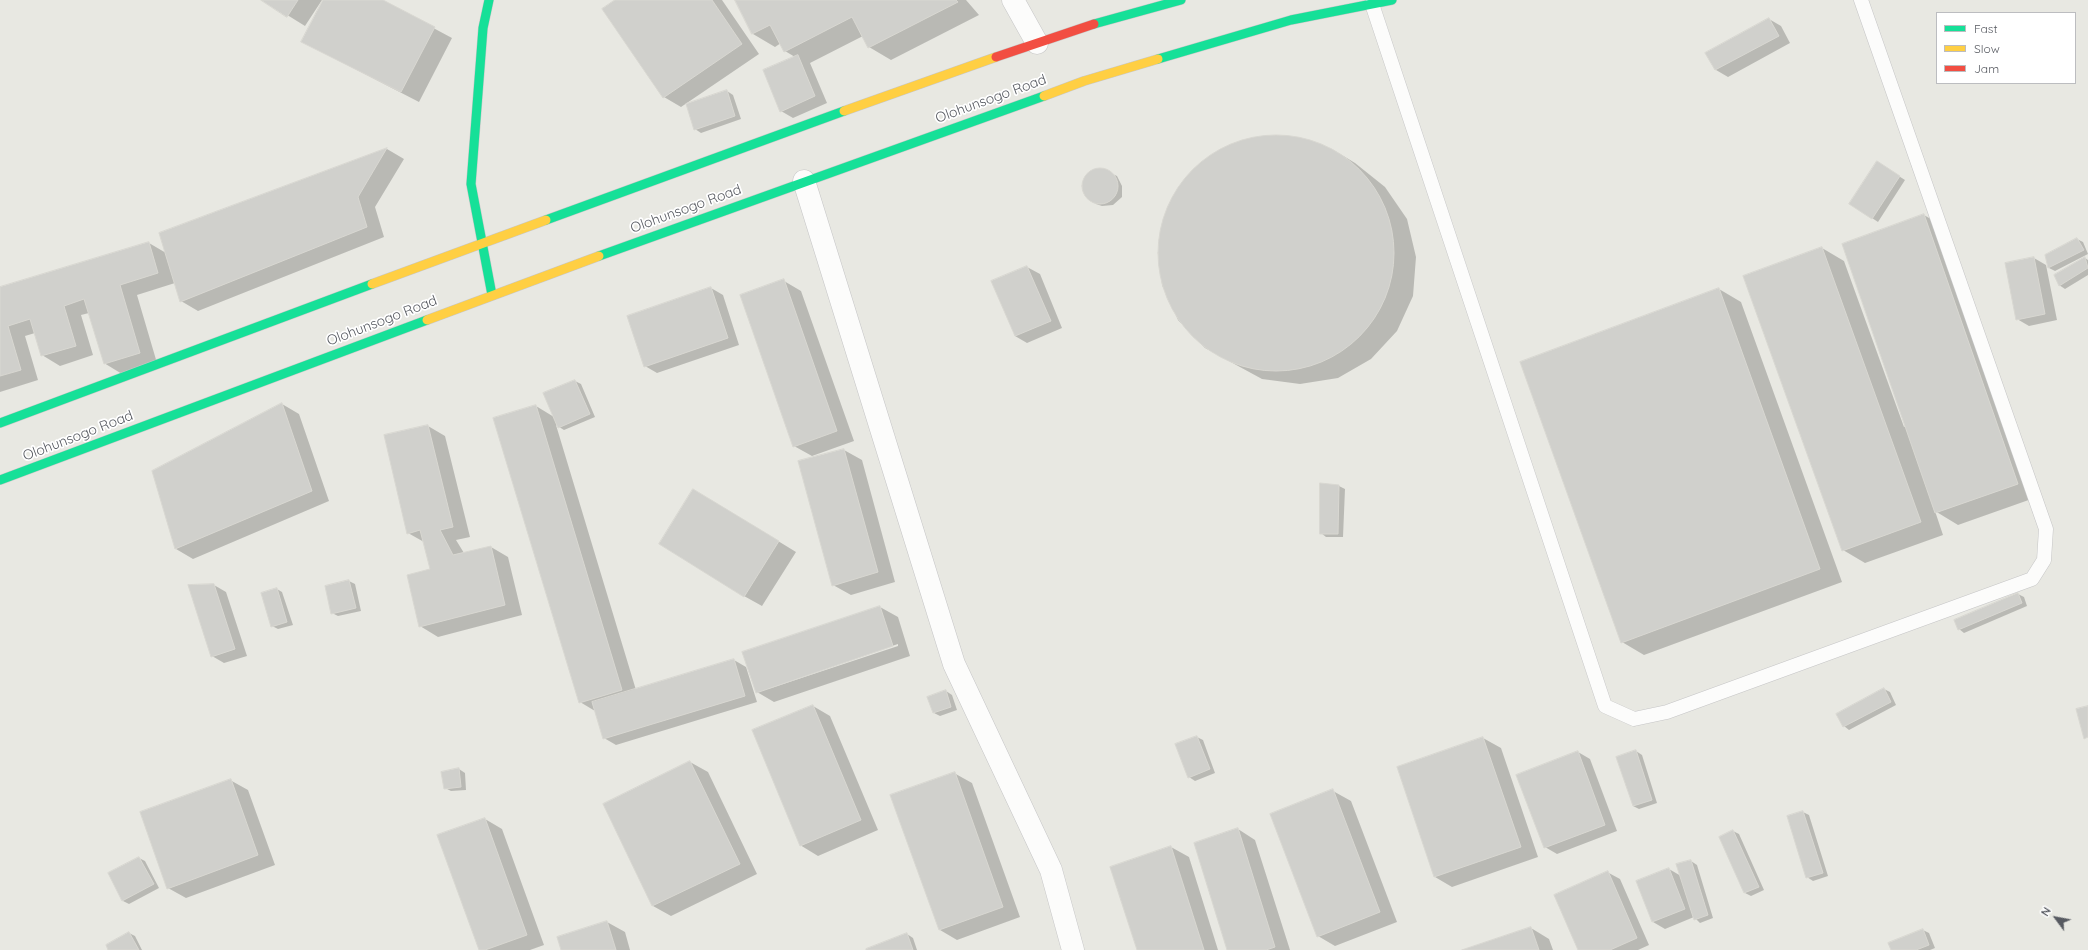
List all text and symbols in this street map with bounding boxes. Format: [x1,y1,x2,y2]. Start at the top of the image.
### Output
legend [1936,12,2076,84]
text: Fast [1974,21,1998,36]
text: Slow [1974,41,2000,56]
text: Jam [1974,61,1999,76]
street label: Olohunsogo Road [933,71,1049,127]
street label: Olohunsogo Road [628,181,744,237]
street label: Olohunsogo Road [324,292,440,350]
street label: Olohunsogo Road [20,407,136,465]
north arrow [2036,898,2076,938]
text: N [2038,904,2054,919]

